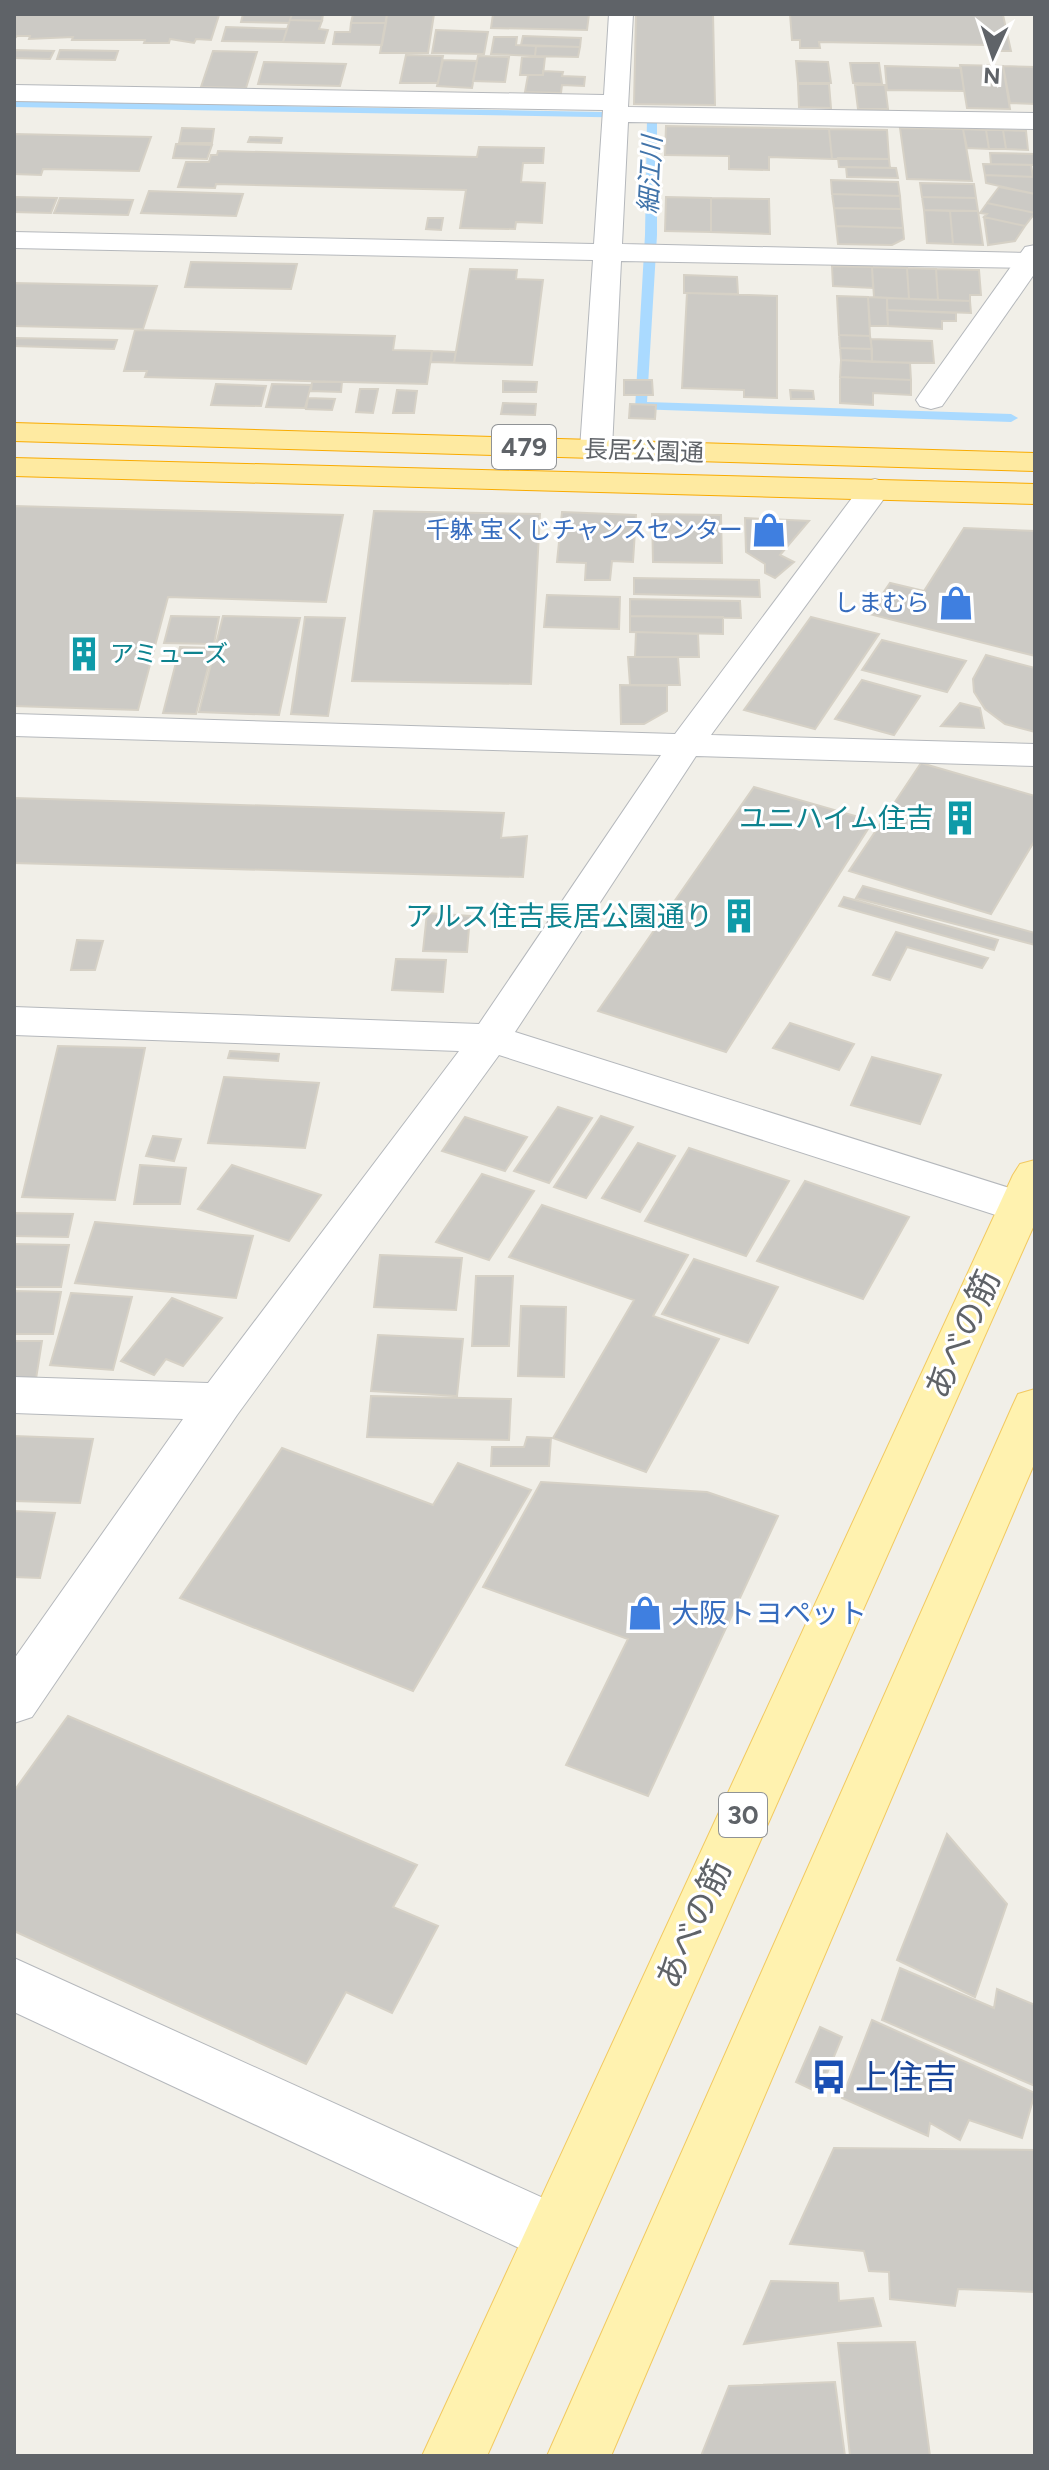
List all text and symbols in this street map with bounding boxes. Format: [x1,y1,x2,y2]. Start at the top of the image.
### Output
north arrow [953,16,1033,96]
text: N [983,62,1001,89]
water label: 細江川 [632,132,668,215]
road number: 479 [492,425,556,469]
street label: 長居公園通 [584,434,704,467]
shop icon: 千躰 宝くじチャンスセンター [750,511,788,549]
place label: 千躰 宝くじチャンスセンター [426,515,743,544]
shop icon: しまむら [937,584,975,622]
place label: しまむら [834,588,930,617]
building icon: アミューズ [65,635,103,673]
place label: アミューズ [110,639,228,668]
building icon: ユニハイム住吉 [941,799,979,837]
place label: ユニハイム住吉 [739,801,934,835]
building icon: アルス住吉長居公園通り [720,897,758,935]
place label: アルス住吉長居公園通り [405,899,713,933]
street label: あべの筋 [916,1264,1009,1405]
shop icon: 大阪トヨペット [626,1594,664,1632]
place label: 大阪トヨペット [671,1596,867,1630]
road number: 30 [719,1793,767,1837]
street label: あべの筋 [647,1854,740,1995]
place label: 上住吉 [855,2057,957,2098]
bus stop icon: 上住吉 [810,2058,848,2096]

